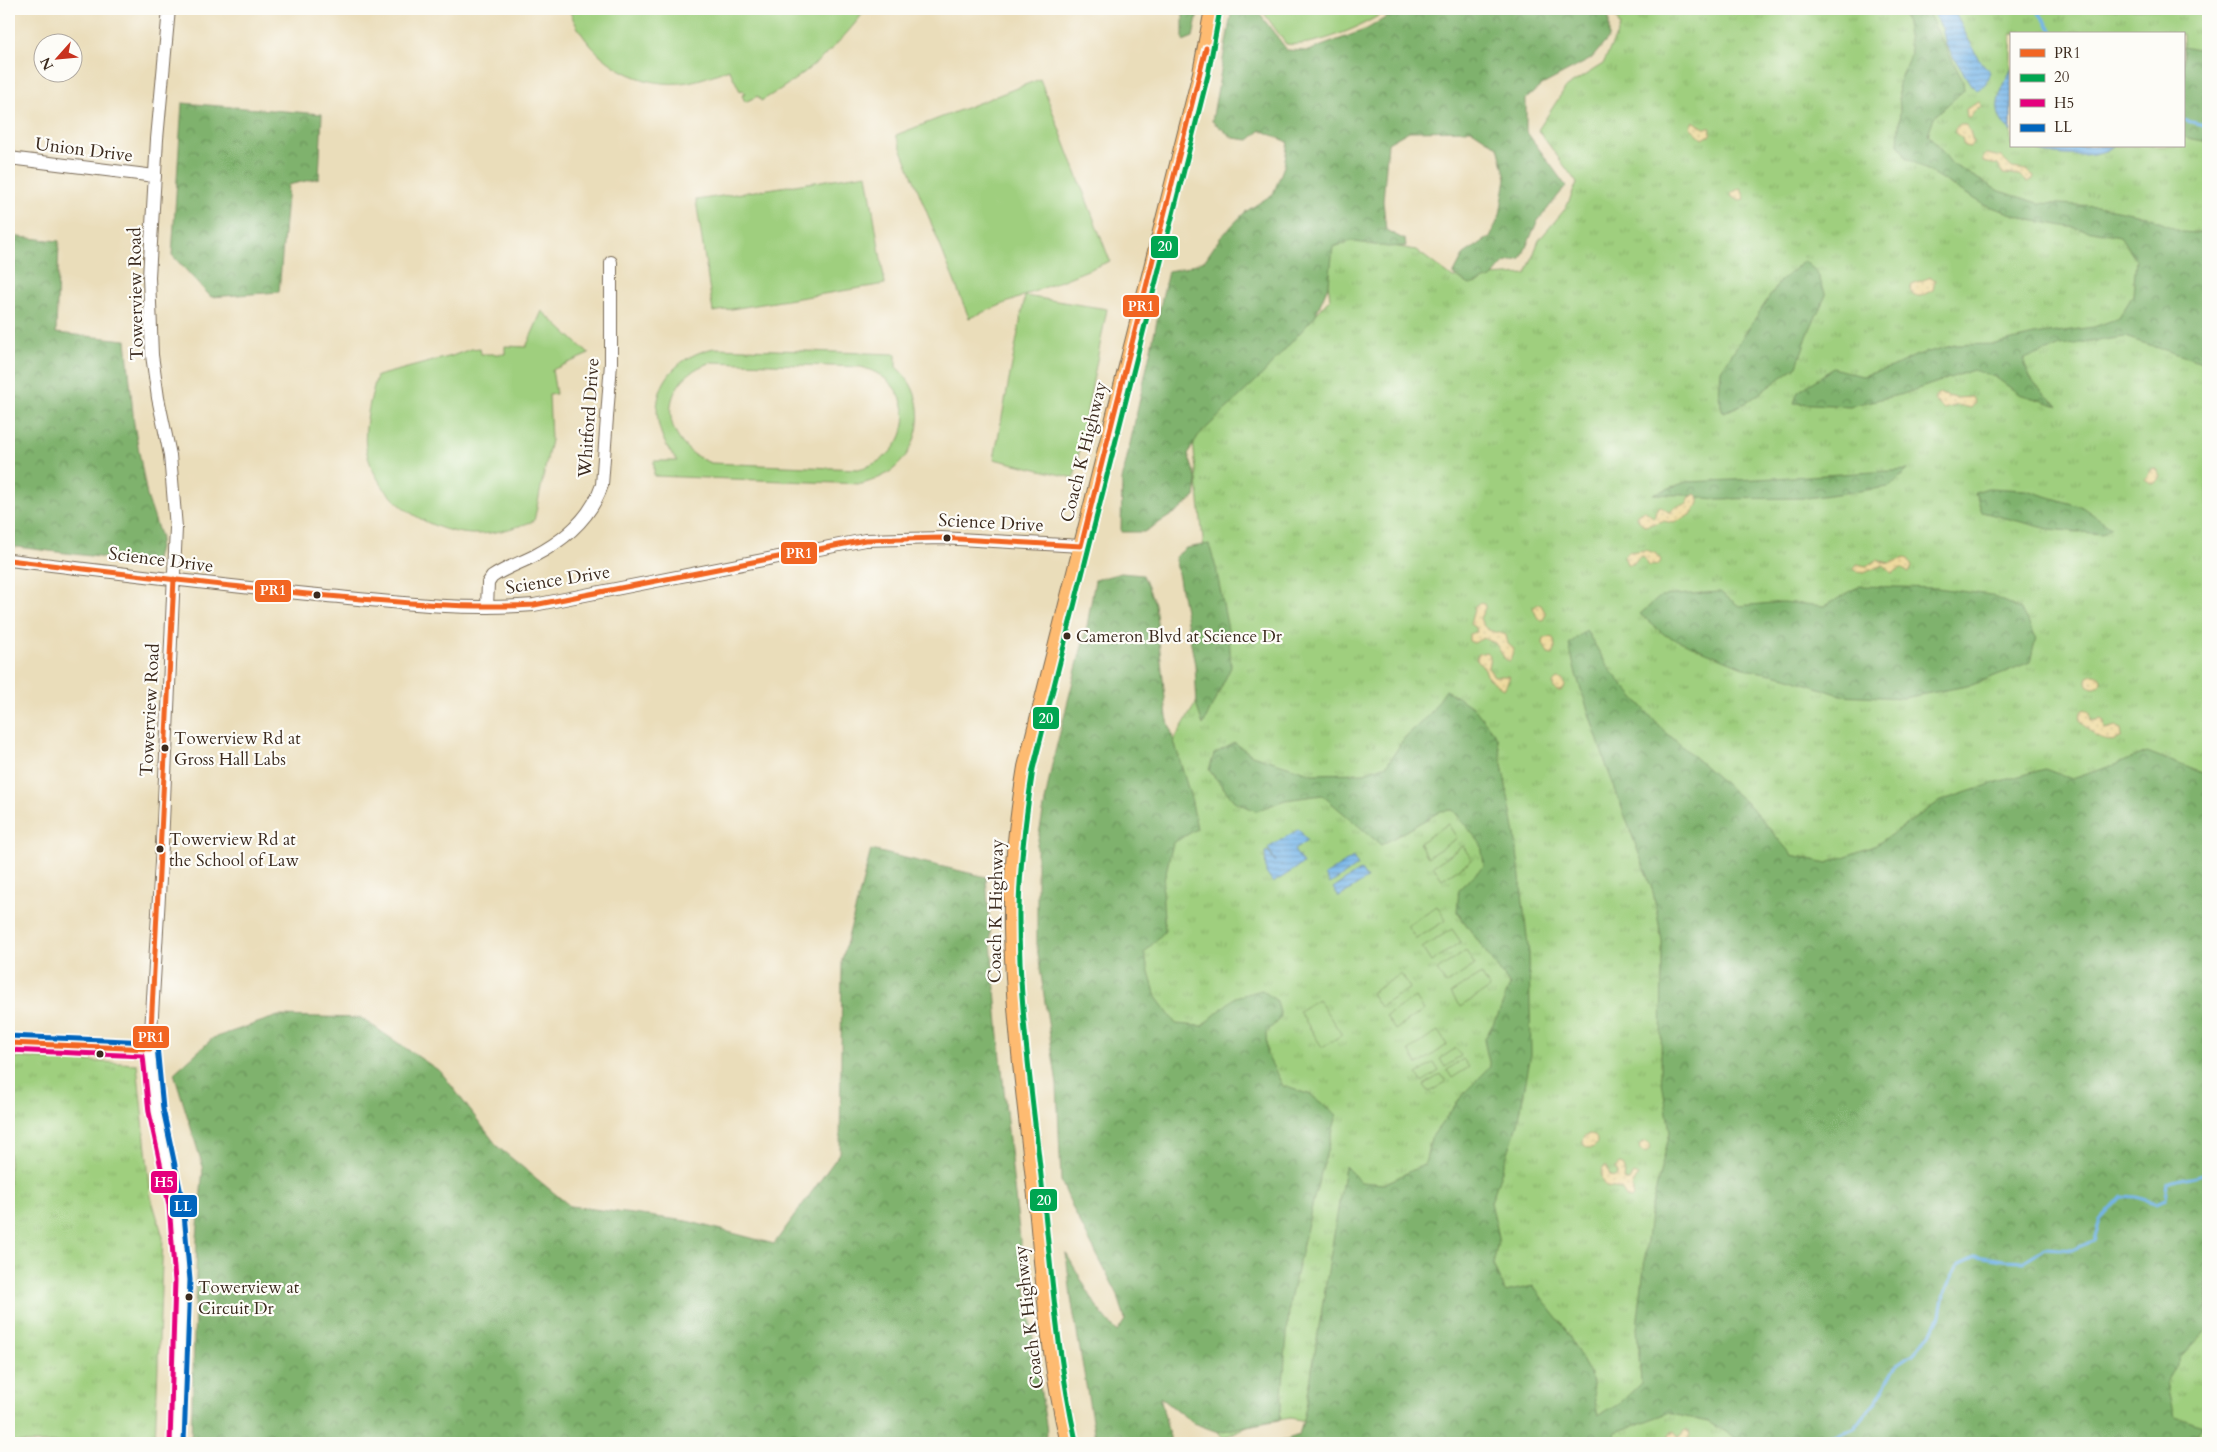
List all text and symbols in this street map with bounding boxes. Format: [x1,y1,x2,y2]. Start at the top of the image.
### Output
north arrow [32,32,82,82]
legend [2010,32,2184,148]
text: PR1 [2054,43,2081,63]
text: N [36,54,58,73]
text: 20 [2054,67,2070,87]
text: H5 [2054,93,2074,113]
text: LL [2054,117,2073,137]
street label: Union Drive [34,132,134,168]
street label: Towerview Road [122,227,150,361]
line badge: 20 [1150,235,1179,259]
text: 20 [1158,237,1172,256]
line badge: PR1 [1122,294,1160,318]
text: PR1 [1128,297,1154,316]
street label: Whitford Drive [572,357,606,480]
street label: Coach K Highway [1054,379,1114,525]
street label: Science Drive [938,508,1044,538]
unlabelled marker [942,533,952,543]
street label: Science Drive [107,541,215,579]
line badge: PR1 [780,541,818,565]
text: PR1 [786,544,812,563]
street label: Science Drive [504,559,612,601]
line badge: PR1 [254,579,292,603]
text: PR1 [260,581,286,600]
unlabelled marker [312,590,322,600]
place label: Cameron Blvd at Science Dr [1076,625,1283,648]
marker: Cameron Blvd at Science Dr [1062,631,1072,641]
street label: Towerview Road [134,642,166,777]
line badge: 20 [1032,706,1060,730]
text: 20 [1039,709,1053,728]
place label: Towerview Rd at Gross Hall Labs [174,727,301,771]
marker: Towerview Rd at Gross Hall Labs [160,743,170,753]
place label: Towerview Rd at the School of Law [169,828,299,872]
street label: Coach K Highway [982,838,1010,983]
marker: Towerview Rd at the School of Law [155,844,165,854]
line badge: PR1 [132,1025,170,1049]
text: PR1 [138,1028,164,1047]
unlabelled marker [95,1049,105,1059]
line badge: H5 [150,1170,178,1194]
text: H5 [154,1173,174,1192]
line badge: 20 [1029,1188,1058,1212]
text: 20 [1037,1191,1051,1210]
line badge: LL [169,1194,198,1218]
text: LL [174,1197,192,1216]
street label: Coach K Highway [1008,1243,1050,1390]
place label: Towerview at Circuit Dr [198,1276,300,1320]
marker: Towerview at Circuit Dr [184,1292,194,1302]

